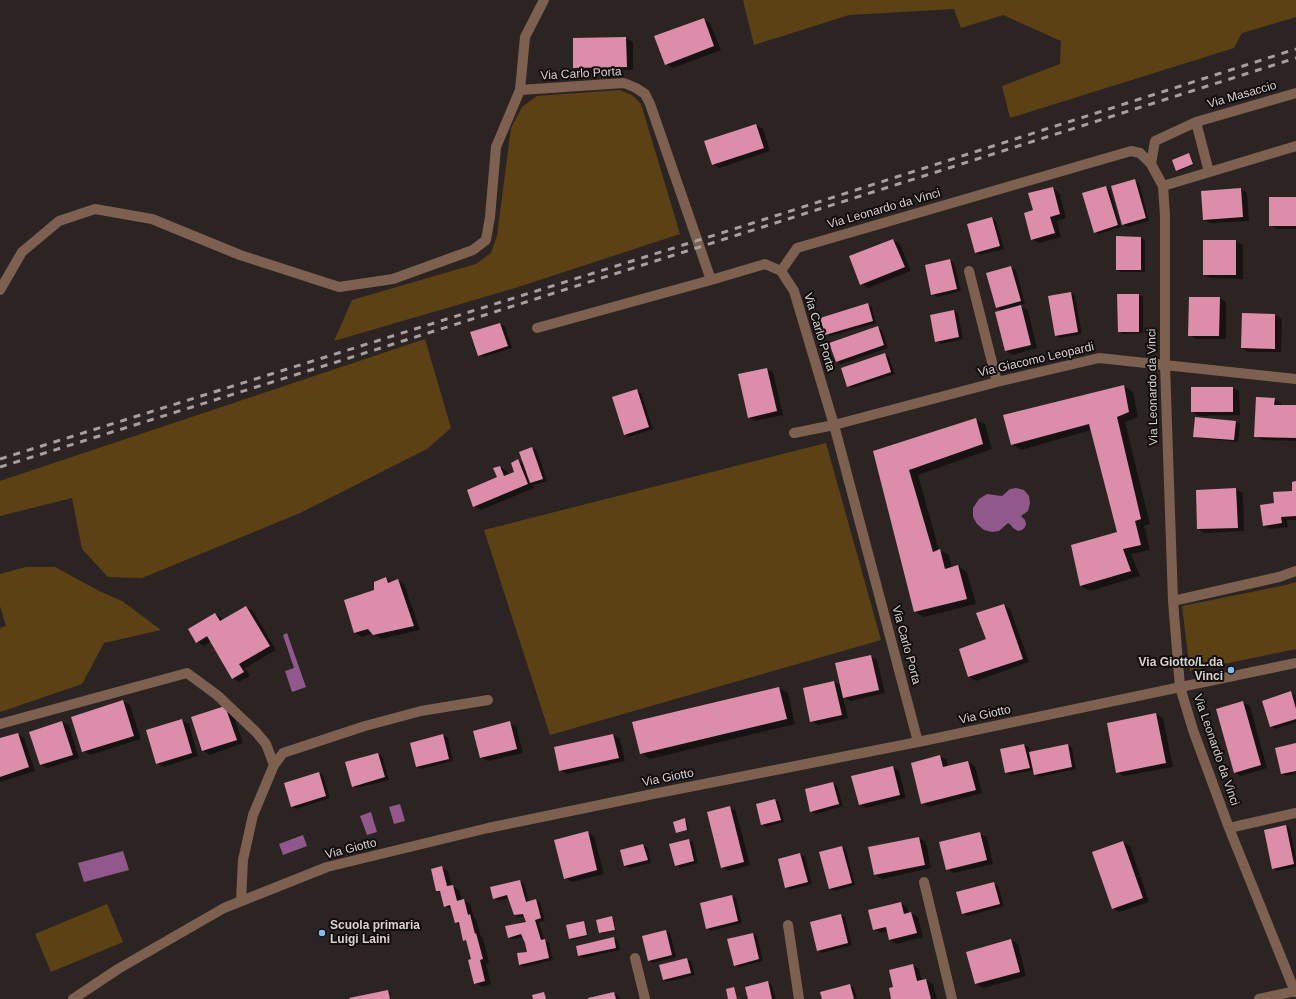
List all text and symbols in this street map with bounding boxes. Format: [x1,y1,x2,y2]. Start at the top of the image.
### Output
street label: Via Carlo Porta [540,65,622,83]
street label: Via Masaccio [1206,78,1278,112]
street label: Via Leonardo da Vinci [826,186,942,232]
street label: Via Carlo Porta [800,291,838,373]
street label: Via Leonardo da Vinci [1145,328,1161,446]
street label: Via Giacomo Leopardi [977,340,1095,380]
street label: Via Carlo Porta [889,604,923,686]
place label: Via Giotto/L.da Vinci [1139,656,1223,684]
marker: Via Giotto/L.da Vinci [1226,665,1236,675]
street label: Via Leonardo da Vinci [1190,692,1242,808]
street label: Via Giotto [958,703,1012,727]
street label: Via Giotto [641,766,695,790]
street label: Via Giotto [324,836,378,862]
place label: Scuola primaria Luigi Laini [330,919,420,947]
marker: Scuola primaria Luigi Laini [317,928,327,938]

